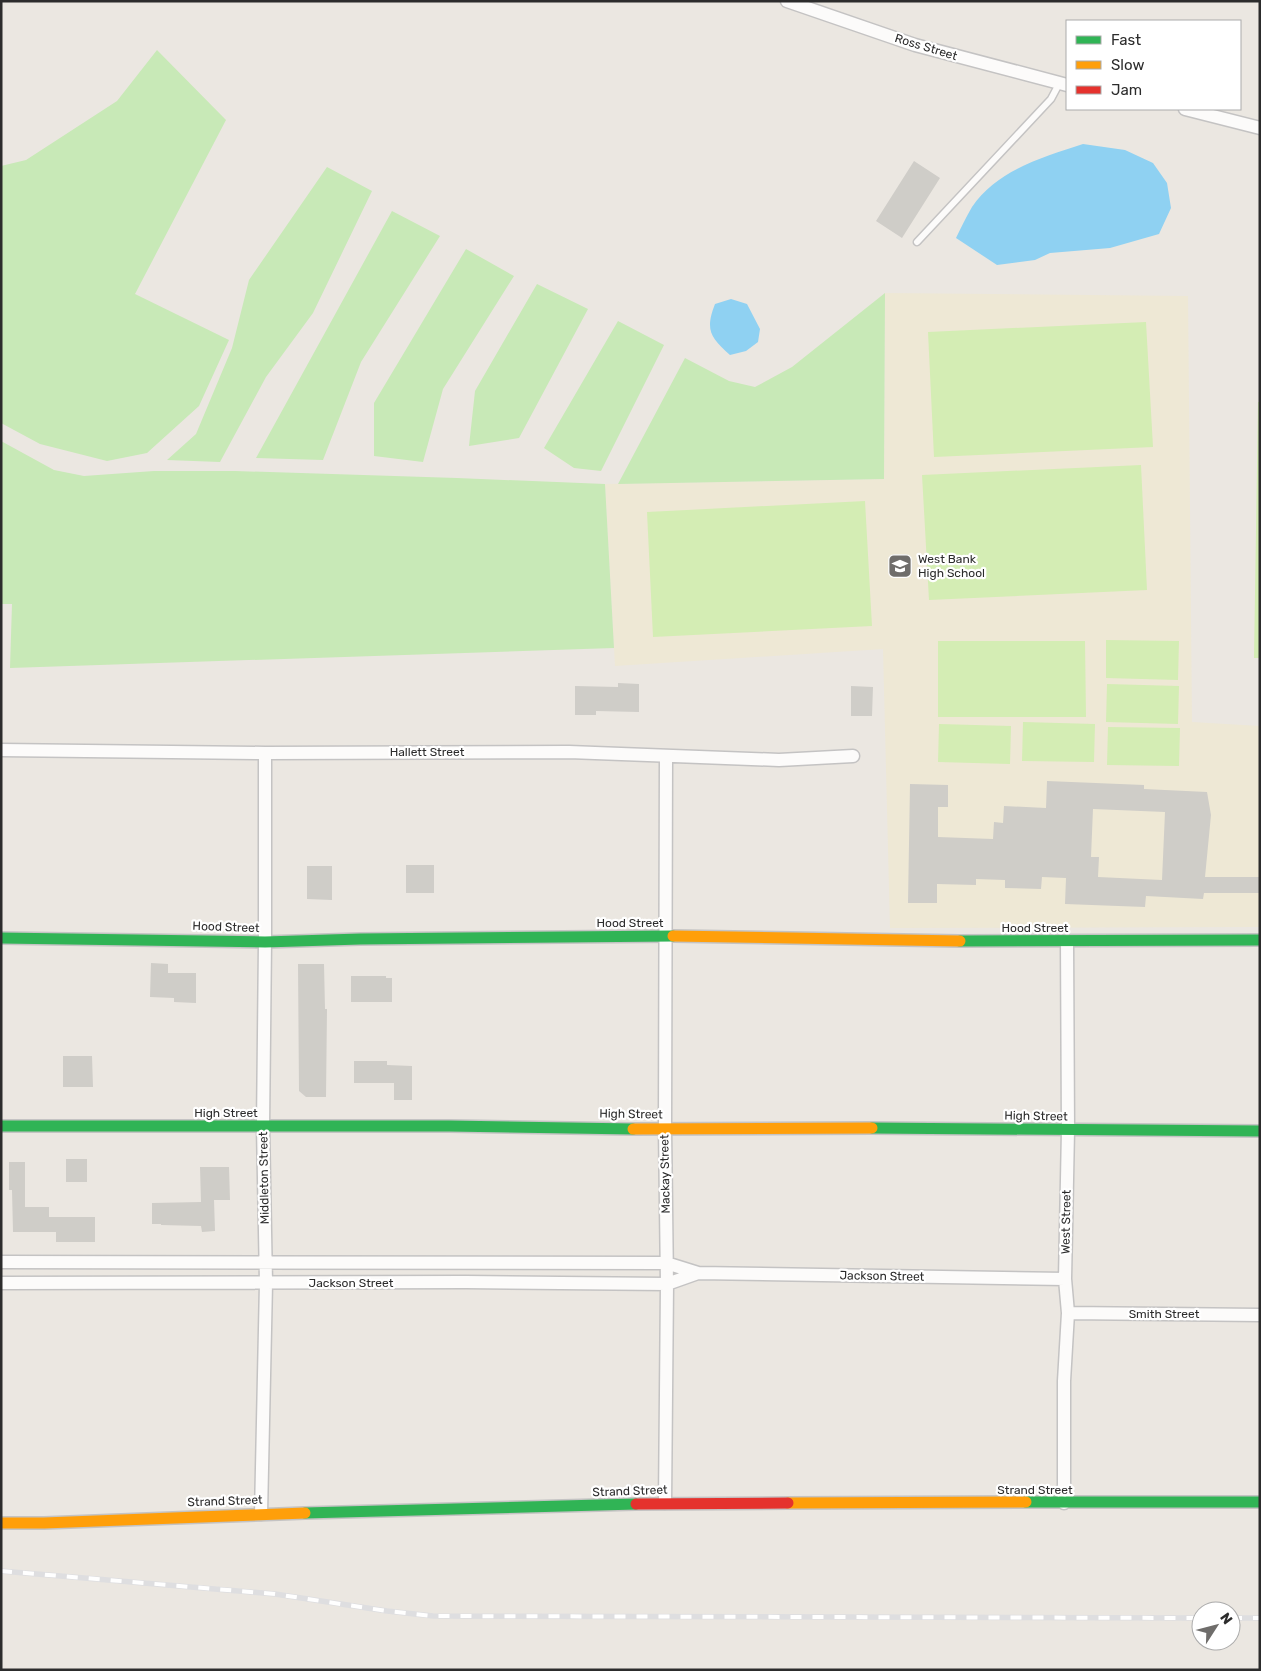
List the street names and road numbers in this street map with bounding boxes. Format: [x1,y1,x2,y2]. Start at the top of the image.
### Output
street label: Ross Street [893,31,959,63]
street label: Hallett Street [390,745,465,759]
street label: Hood Street [596,916,664,930]
street label: Hood Street [192,919,260,935]
street label: Hood Street [1001,921,1069,935]
street label: High Street [194,1106,258,1120]
street label: High Street [599,1106,663,1122]
street label: High Street [1004,1108,1068,1124]
street label: Middleton Street [256,1131,272,1225]
street label: Mackay Street [657,1134,673,1214]
street label: West Street [1058,1189,1074,1254]
street label: Jackson Street [839,1268,925,1284]
street label: Jackson Street [309,1276,394,1290]
street label: Smith Street [1129,1307,1200,1321]
street label: Strand Street [592,1483,668,1499]
street label: Strand Street [997,1483,1073,1497]
street label: Strand Street [187,1493,263,1509]

